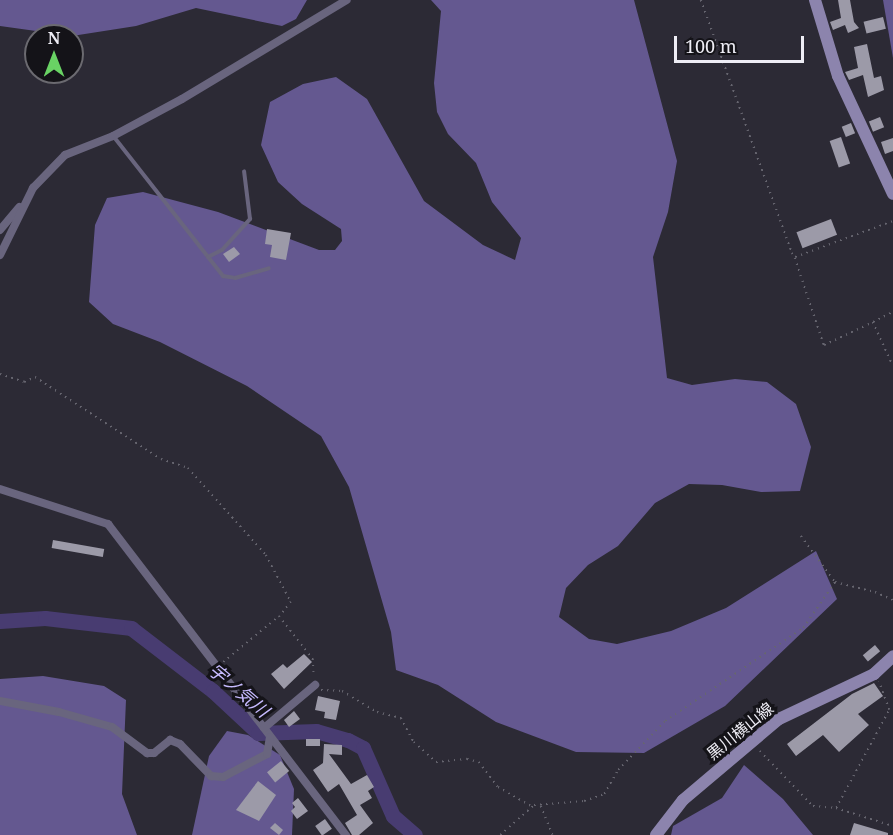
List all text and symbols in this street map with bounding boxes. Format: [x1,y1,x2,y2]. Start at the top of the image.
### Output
north arrow [24,24,84,84]
scale bar [677,24,808,62]
text: N [48,27,60,49]
text: 100 m [685,34,737,58]
water label: 宇ノ気川 [204,659,274,721]
street label: 黒川横山線 [703,698,777,764]

